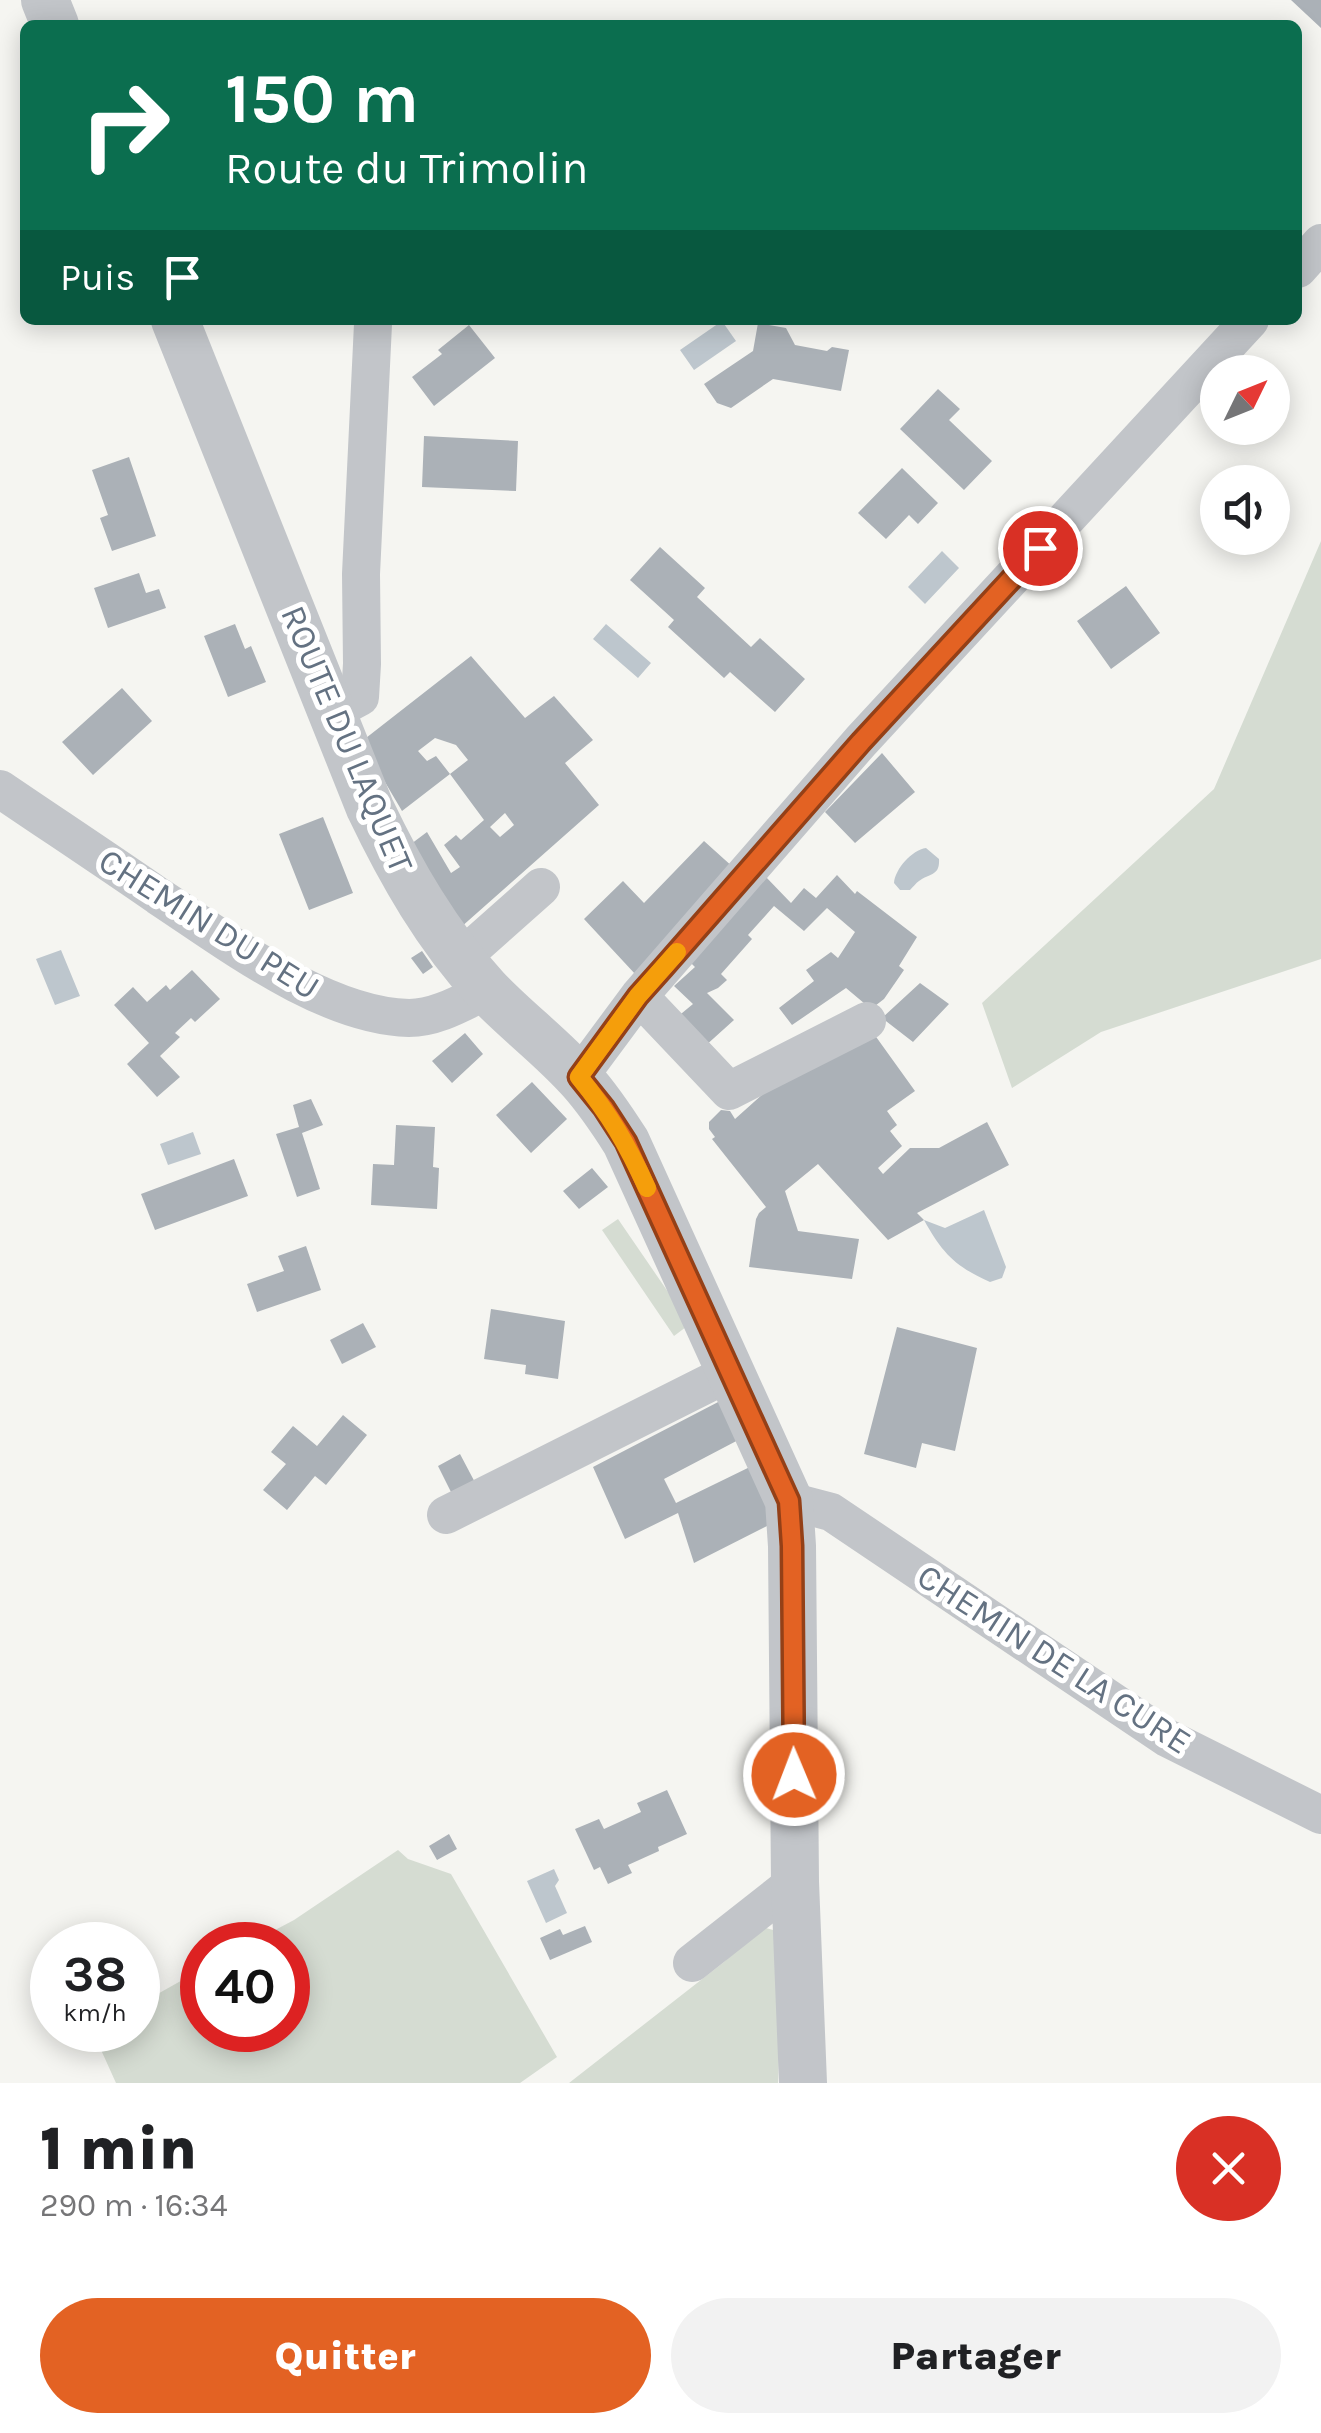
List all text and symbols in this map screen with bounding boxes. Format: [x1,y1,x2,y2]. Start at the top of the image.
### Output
text: 150 m [225,58,419,140]
icon: right [60,60,190,190]
text: Route du Trimolin [225,142,589,194]
icon: arrive [155,250,210,305]
text: Puis [60,255,135,300]
north arrow [1200,355,1290,445]
map controls [1200,355,1290,555]
button: sound [1200,465,1290,555]
pin [998,506,1083,591]
icon: arrive [1013,521,1068,576]
street label: ROUTE DU LAQUET [272,599,422,879]
street label: CHEMIN DU PEU [91,840,327,1008]
street label: CHEMIN DE LA CURE [910,1555,1198,1763]
position arrow [742,1723,846,1827]
speed limit sign: 40 [180,1922,310,2052]
text: 38 [63,1945,127,2004]
text: km/h [63,1998,127,2027]
text: 1 min [40,2114,197,2184]
button: close [1176,2116,1281,2221]
text: 290 m · 16:34 [40,2187,228,2224]
button: Quitter [40,2298,651,2413]
button: Partager [671,2298,1281,2413]

